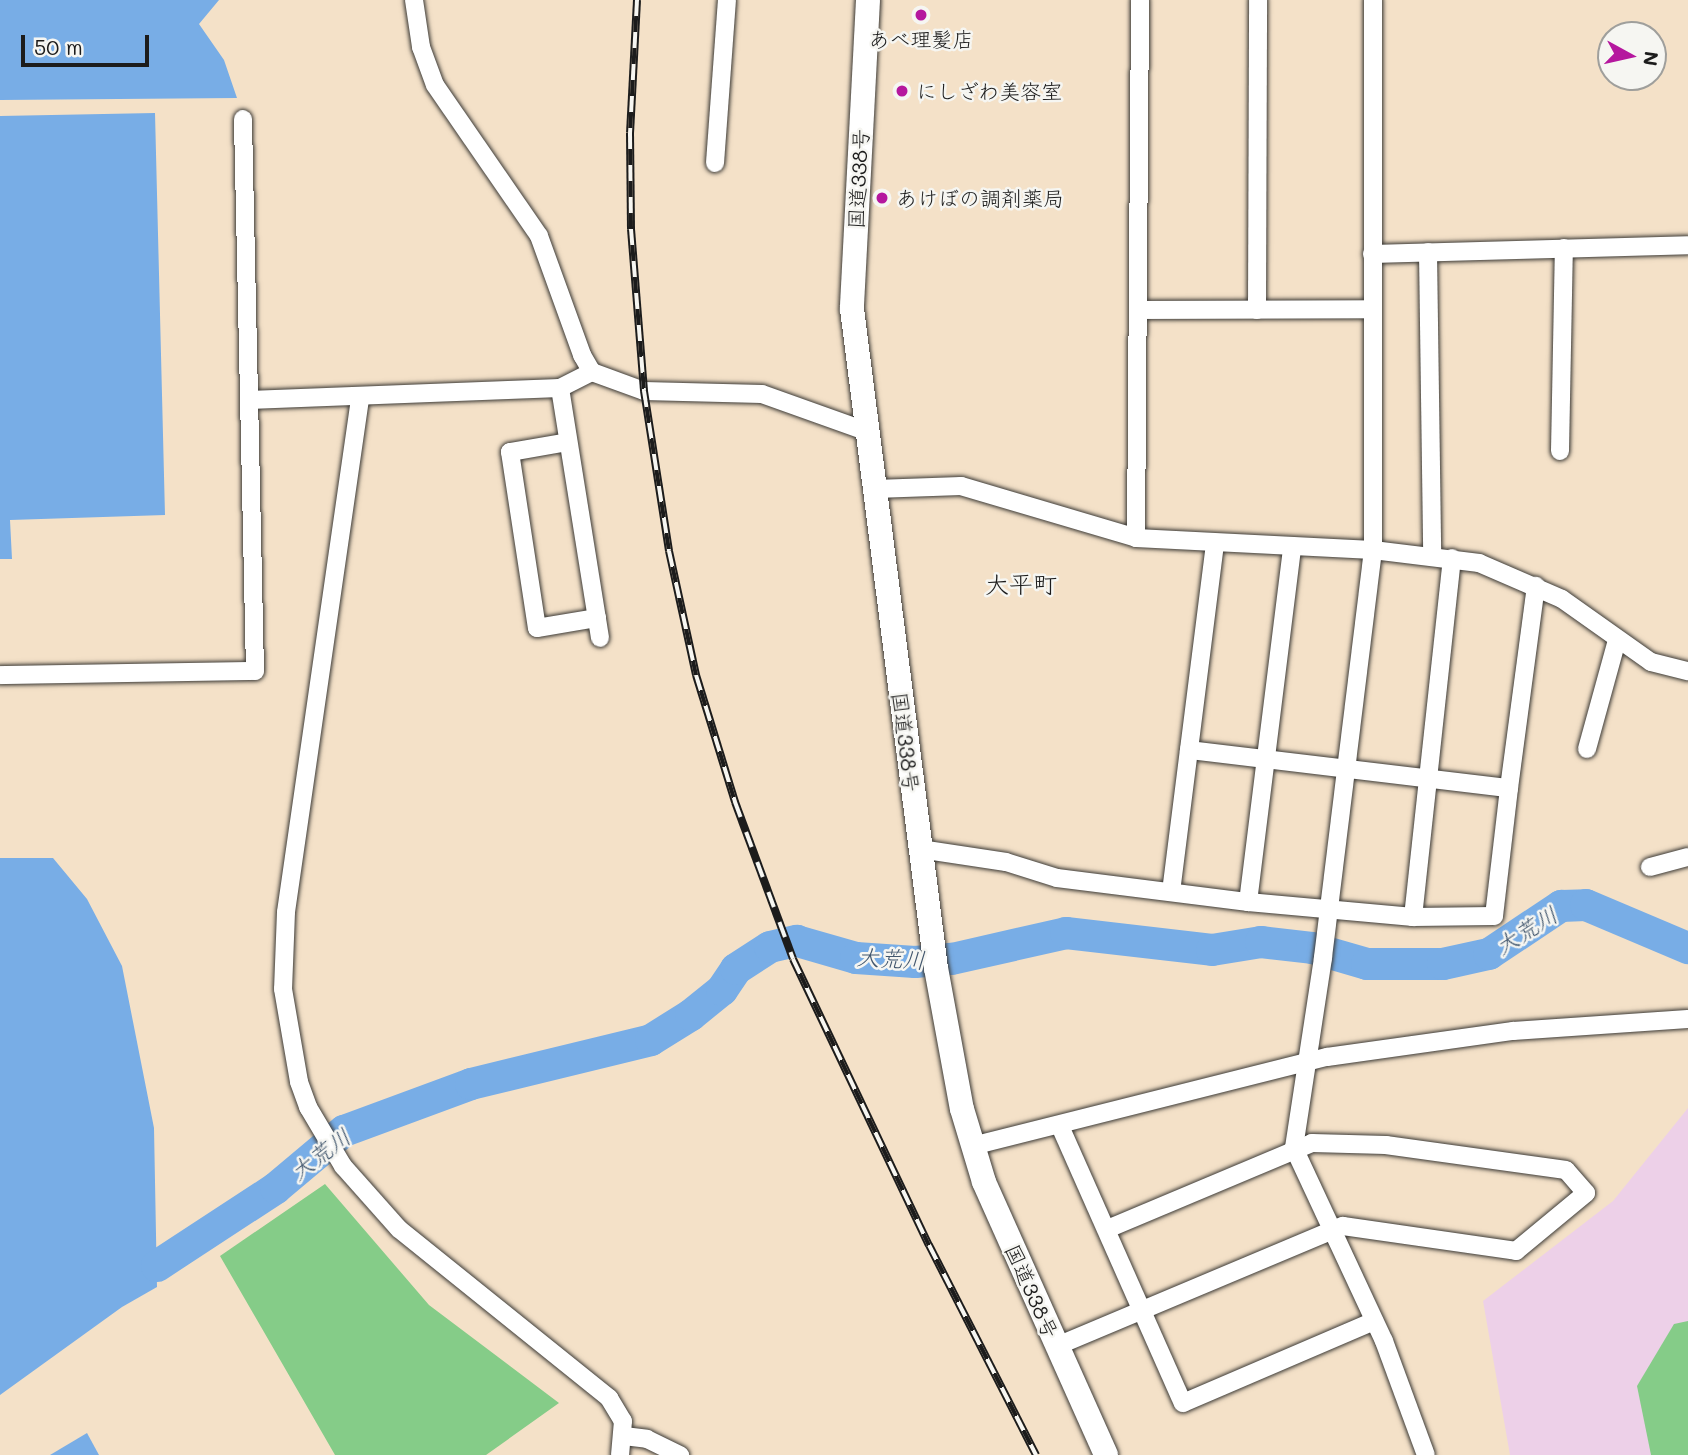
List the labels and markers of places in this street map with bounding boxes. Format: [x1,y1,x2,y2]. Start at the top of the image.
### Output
marker: あべ理髪店 [913,7,929,23]
place label: あべ理髪店 [869,26,973,52]
place label: にしざわ美容室 [916,78,1063,104]
marker: にしざわ美容室 [894,83,910,99]
place label: あけぼの調剤薬局 [896,185,1064,211]
marker: あけぼの調剤薬局 [874,190,890,206]

